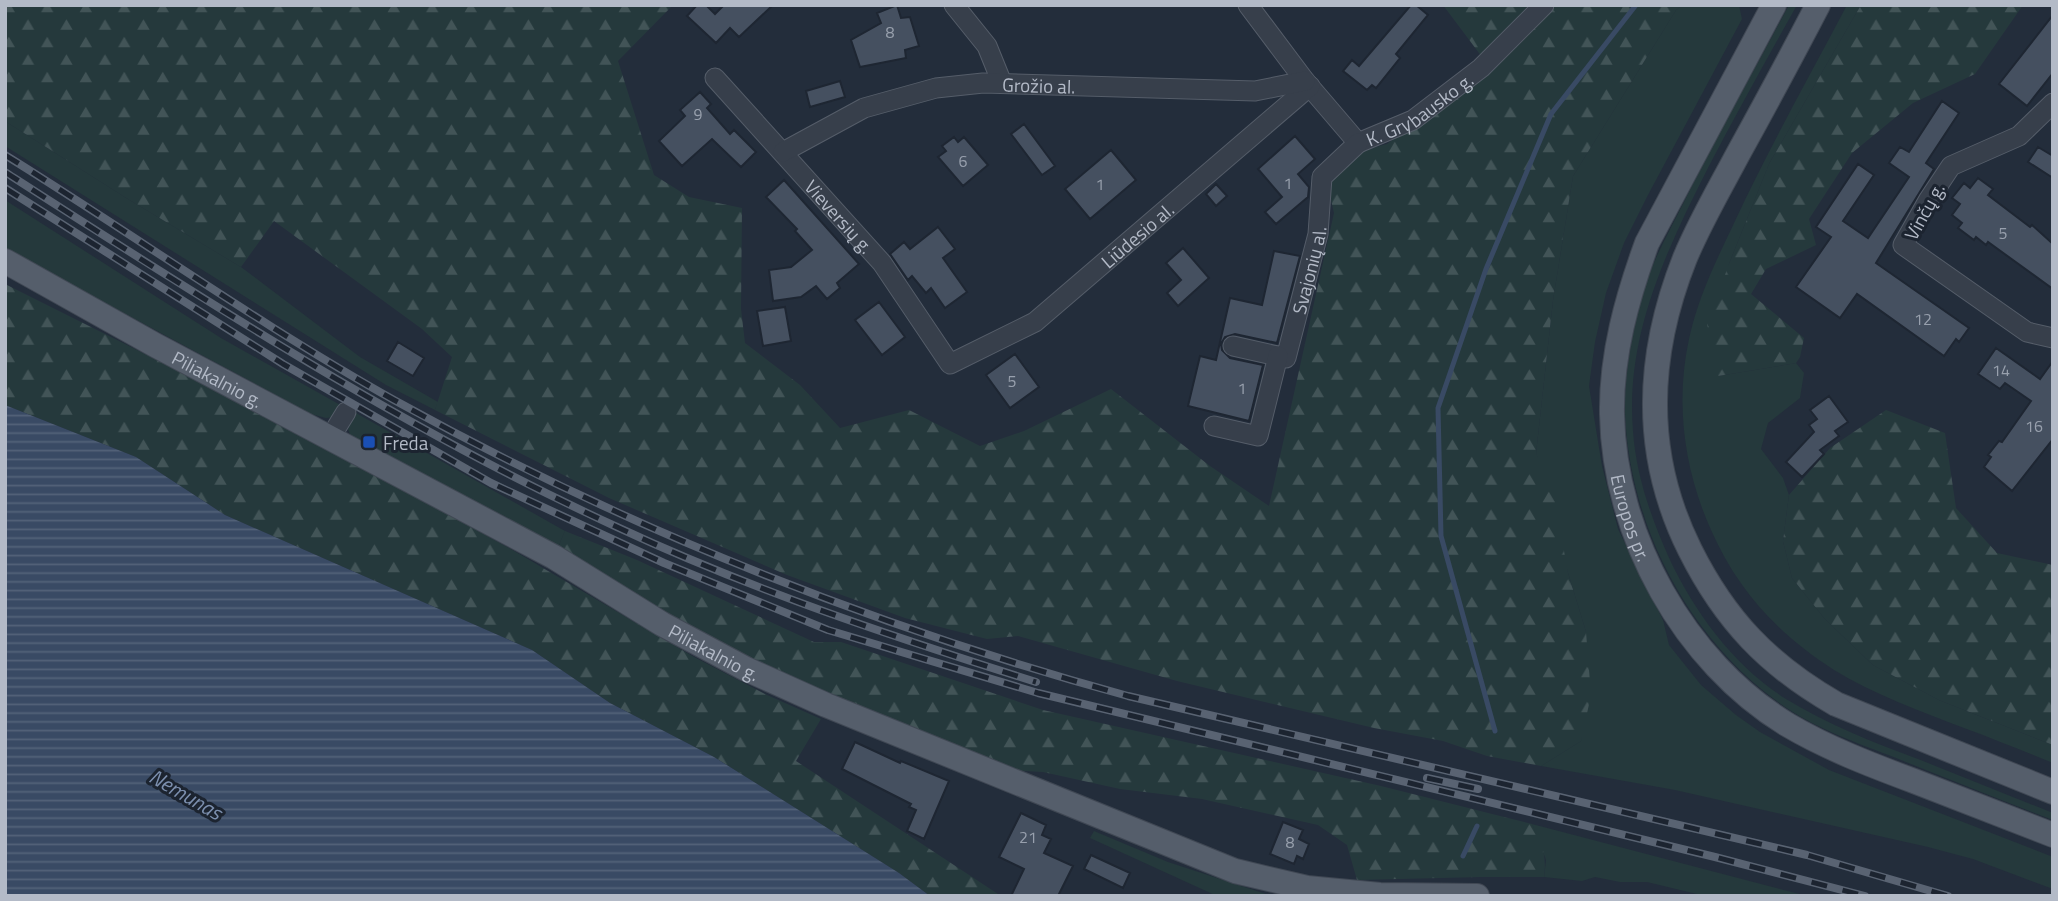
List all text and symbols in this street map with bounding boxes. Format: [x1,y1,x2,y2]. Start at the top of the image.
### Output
house number: 8 [886,20,895,44]
street label: K. Grybausko g. [1361,65,1479,153]
street label: Grožio al. [1002,69,1076,100]
house number: 9 [694,102,703,126]
house number: 6 [959,149,968,173]
house number: 1 [1284,171,1292,195]
house number: 1 [1096,172,1104,196]
street label: Vieversių g. [798,173,881,260]
street label: Vinčų g. [1896,177,1952,245]
street label: Liūdesio al. [1094,195,1180,274]
house number: 5 [1999,221,2008,245]
street label: Svajonių al. [1283,226,1333,317]
house number: 12 [1914,307,1932,331]
street label: Piliakalnio g. [167,342,268,414]
house number: 14 [1992,358,2010,382]
house number: 5 [1008,369,1017,393]
house number: 1 [1238,376,1246,400]
house number: 16 [2025,414,2043,438]
place label: Freda [383,428,429,457]
marker: Freda [361,434,377,450]
street label: Europos pr. [1604,471,1659,566]
street label: Piliakalnio g. [664,616,764,688]
water label: Nemunas [144,760,230,829]
house number: 21 [1019,825,1037,849]
house number: 8 [1286,830,1295,854]

